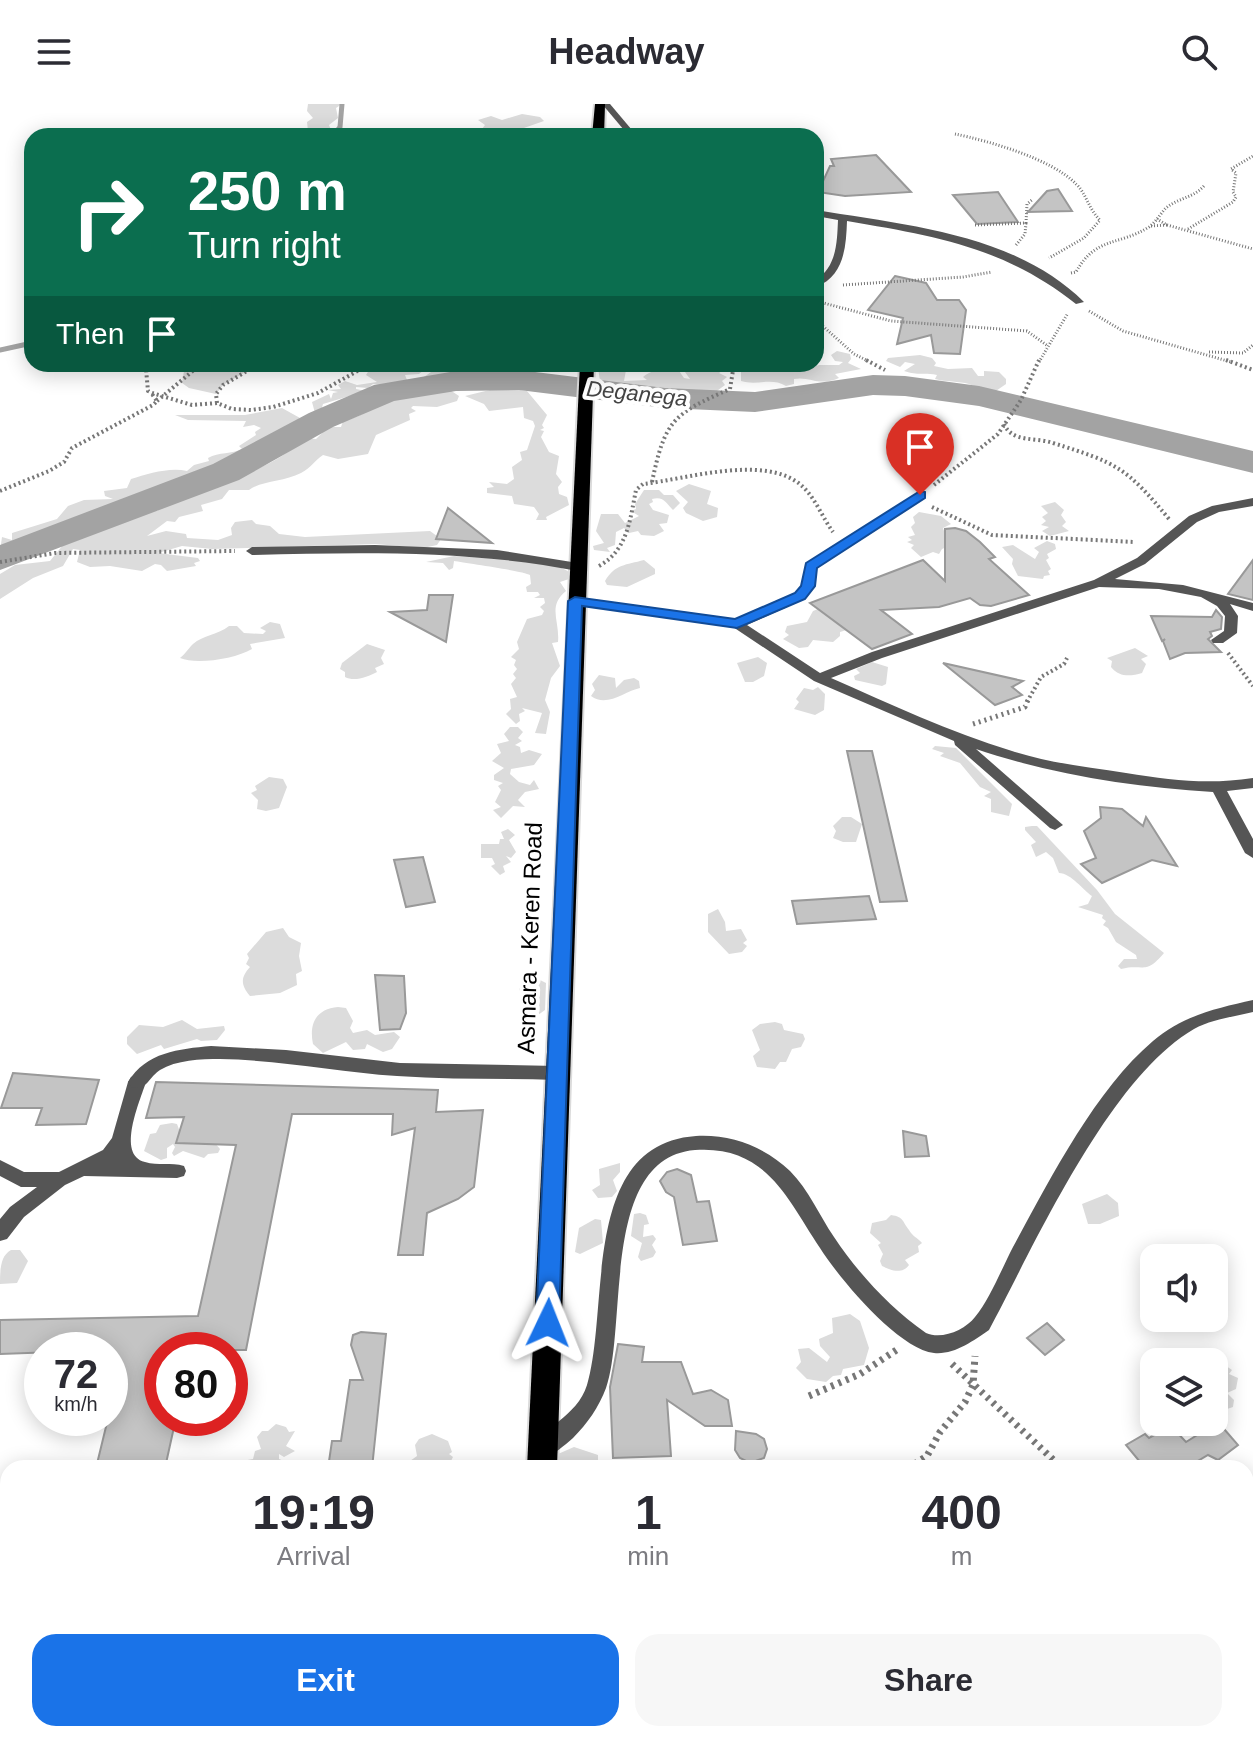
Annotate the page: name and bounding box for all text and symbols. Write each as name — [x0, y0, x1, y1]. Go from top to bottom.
icon: menu — [32, 30, 76, 74]
icon: search — [1177, 30, 1221, 74]
text: Headway — [548, 31, 705, 72]
text: 250 m — [188, 159, 347, 222]
icon: right — [56, 160, 160, 264]
text: Turn right — [188, 225, 341, 266]
icon: arrive — [140, 312, 184, 356]
text: Then — [56, 317, 124, 350]
water label: Deganega — [585, 376, 689, 411]
pin — [886, 413, 954, 495]
icon: arrive — [898, 425, 942, 469]
street label: Asmara - Keren Road — [512, 822, 547, 1054]
map controls — [1140, 1244, 1228, 1436]
button: sound — [1140, 1244, 1228, 1332]
position arrow — [506, 1281, 590, 1365]
speed limit sign: 80 — [144, 1332, 248, 1436]
button: layers — [1140, 1348, 1228, 1436]
text: 72 — [54, 1352, 98, 1396]
text: km/h — [54, 1393, 98, 1415]
text: 19:19 — [252, 1486, 375, 1539]
text: 1 — [635, 1486, 662, 1539]
text: 400 — [922, 1486, 1002, 1539]
text: Arrival — [277, 1541, 351, 1571]
text: min — [627, 1541, 669, 1571]
text: m — [951, 1541, 972, 1571]
button: Exit — [32, 1634, 619, 1726]
button: Share — [635, 1634, 1222, 1726]

